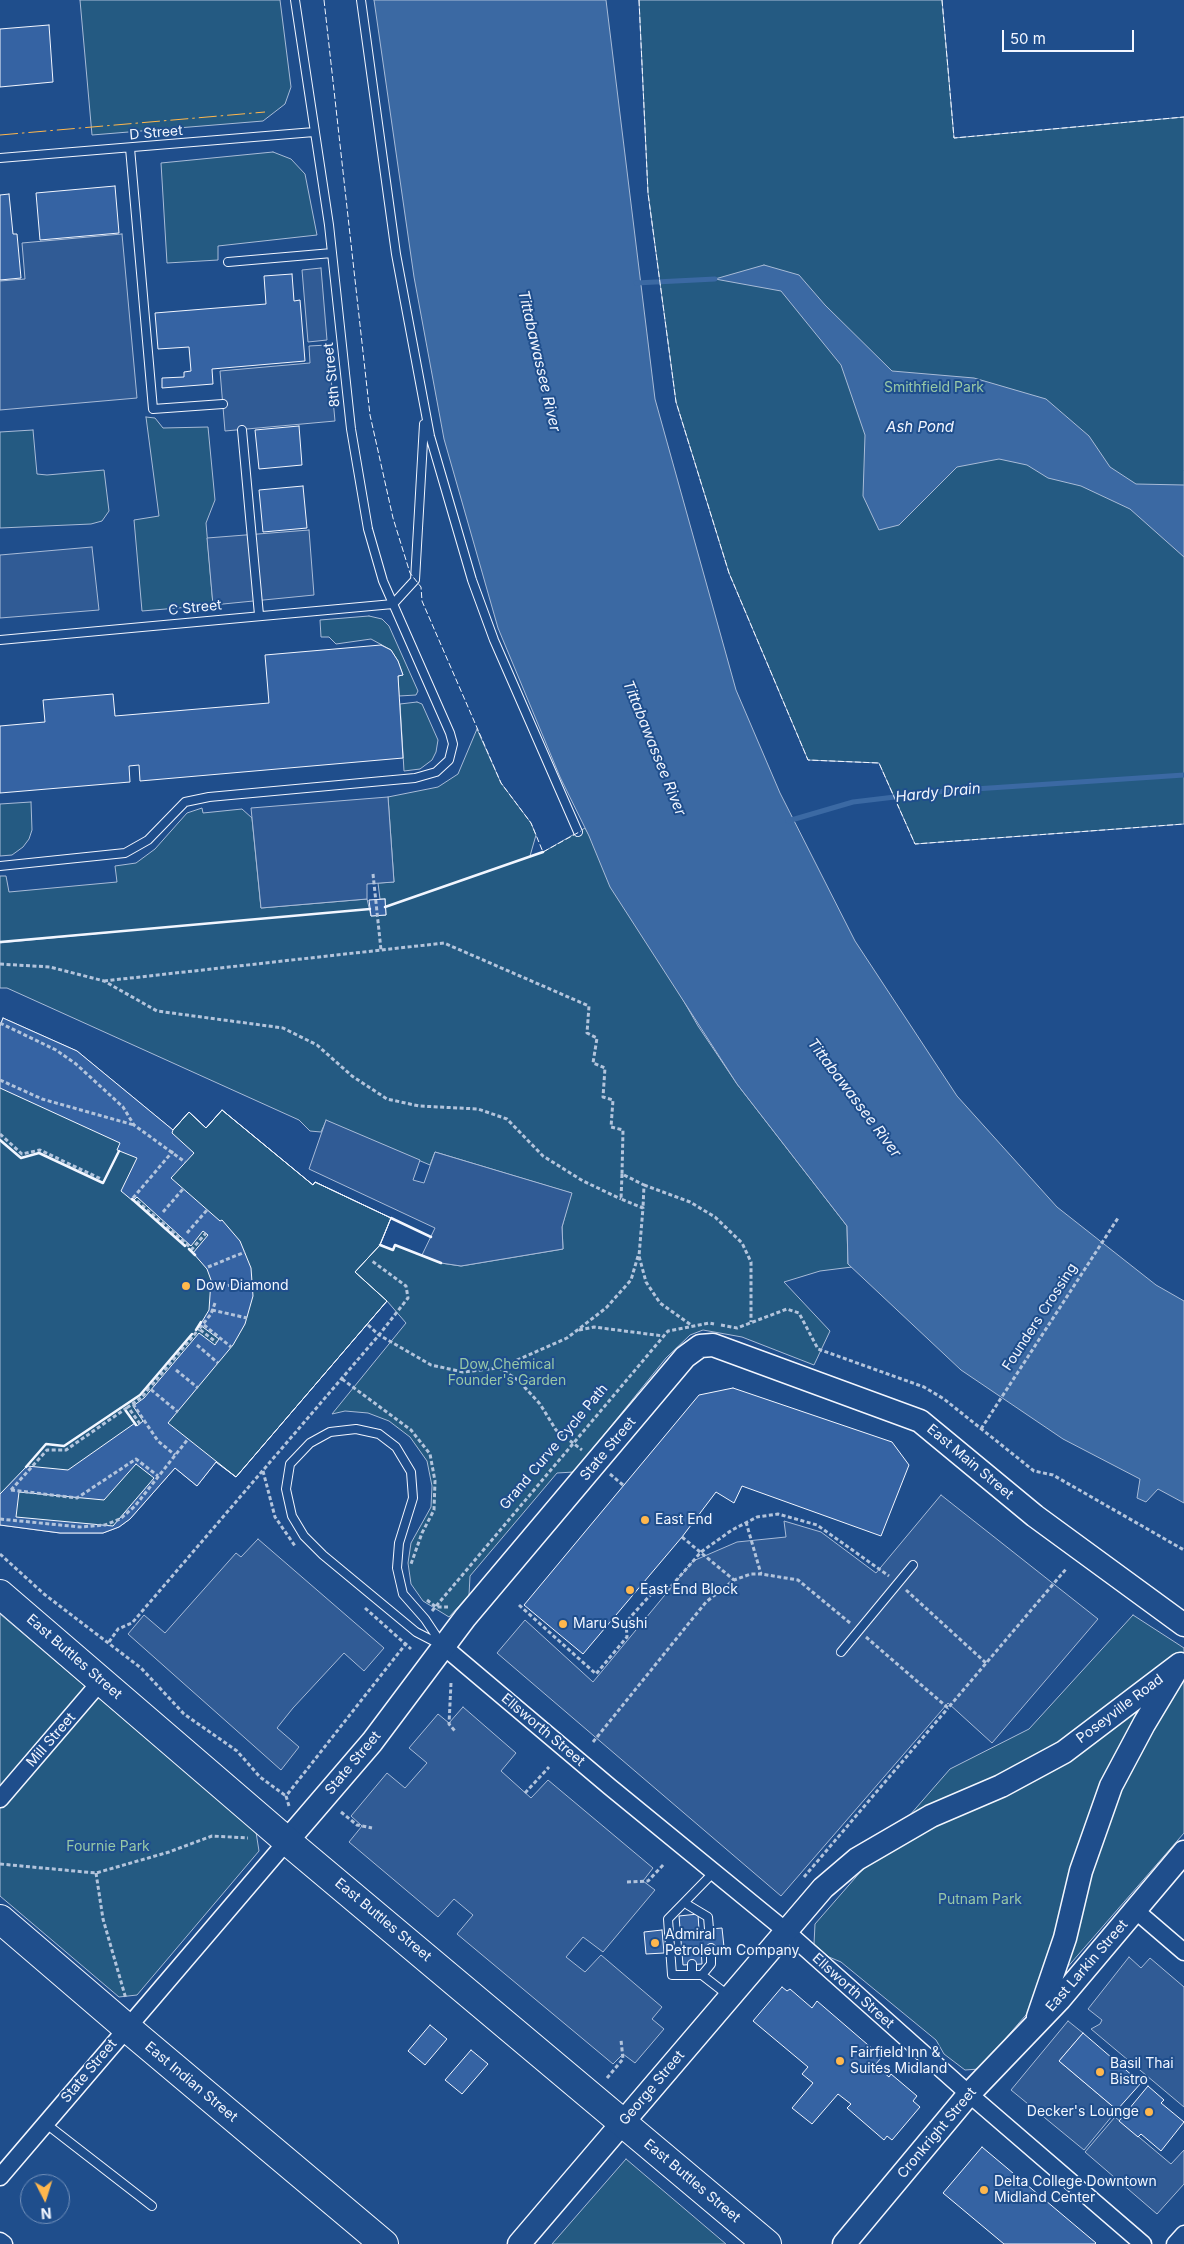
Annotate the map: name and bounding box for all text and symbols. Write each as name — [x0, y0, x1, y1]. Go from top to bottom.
scale bar — [1004, 20, 1136, 52]
text: 50 m — [1010, 29, 1046, 48]
street label: D Street — [129, 122, 183, 144]
water label: Tittabawassee River — [514, 289, 564, 433]
street label: 8th Street — [320, 342, 344, 408]
park label: Smithfield Park — [884, 380, 984, 396]
water label: Ash Pond — [886, 418, 954, 436]
street label: C Street — [167, 597, 223, 619]
water label: Tittabawassee River — [619, 678, 689, 818]
water label: Hardy Drain — [894, 780, 982, 806]
water label: Tittabawassee River — [803, 1035, 905, 1161]
street label: Founders Crossing — [999, 1260, 1081, 1374]
place label: Dow Diamond — [196, 1278, 288, 1294]
marker: Dow Diamond — [180, 1280, 192, 1292]
park label: Dow Chemical Founder's Garden — [448, 1357, 566, 1390]
street label: Grand Curve Cycle Path — [496, 1381, 612, 1513]
street label: State Street — [577, 1414, 639, 1484]
street label: East Main Street — [923, 1421, 1017, 1503]
place label: East End — [655, 1512, 712, 1528]
marker: East End — [639, 1514, 651, 1526]
place label: East End Block — [640, 1582, 738, 1598]
marker: East End Block — [624, 1584, 636, 1596]
street label: East Buttles Street — [23, 1611, 125, 1703]
place label: Maru Sushi — [573, 1616, 647, 1632]
marker: Maru Sushi — [557, 1618, 569, 1630]
street label: Poseyville Road — [1073, 1671, 1167, 1747]
street label: Ellsworth Street — [498, 1690, 588, 1770]
street label: Mill Street — [23, 1709, 79, 1771]
street label: State Street — [322, 1728, 384, 1798]
park label: Fournie Park — [66, 1839, 150, 1855]
street label: East Buttles Street — [331, 1875, 435, 1965]
park label: Putnam Park — [938, 1892, 1022, 1908]
street label: East Larkin Street — [1043, 1917, 1131, 2015]
place label: Admiral Petroleum Company — [665, 1927, 799, 1960]
marker: Admiral Petroleum Company — [649, 1937, 661, 1949]
street label: Ellsworth Street — [809, 1950, 897, 2032]
street label: State Street — [58, 2036, 120, 2106]
street label: East Indian Street — [141, 2038, 241, 2126]
place label: Fairfield Inn & Suites Midland — [850, 2045, 947, 2078]
street label: George Street — [616, 2047, 688, 2129]
marker: Fairfield Inn & Suites Midland — [834, 2055, 846, 2067]
place label: Basil Thai Bistro — [1110, 2056, 1174, 2088]
marker: Basil Thai Bistro — [1094, 2066, 1106, 2078]
street label: Cronkright Street — [894, 2084, 980, 2182]
place label: Decker's Lounge — [1027, 2104, 1139, 2120]
marker: Decker's Lounge — [1143, 2106, 1155, 2118]
street label: East Buttles Street — [640, 2136, 744, 2226]
north arrow — [20, 2174, 70, 2224]
place label: Delta College Downtown Midland Center — [994, 2174, 1157, 2206]
marker: Delta College Downtown Midland Center — [978, 2184, 990, 2196]
text: N — [40, 2205, 52, 2222]

